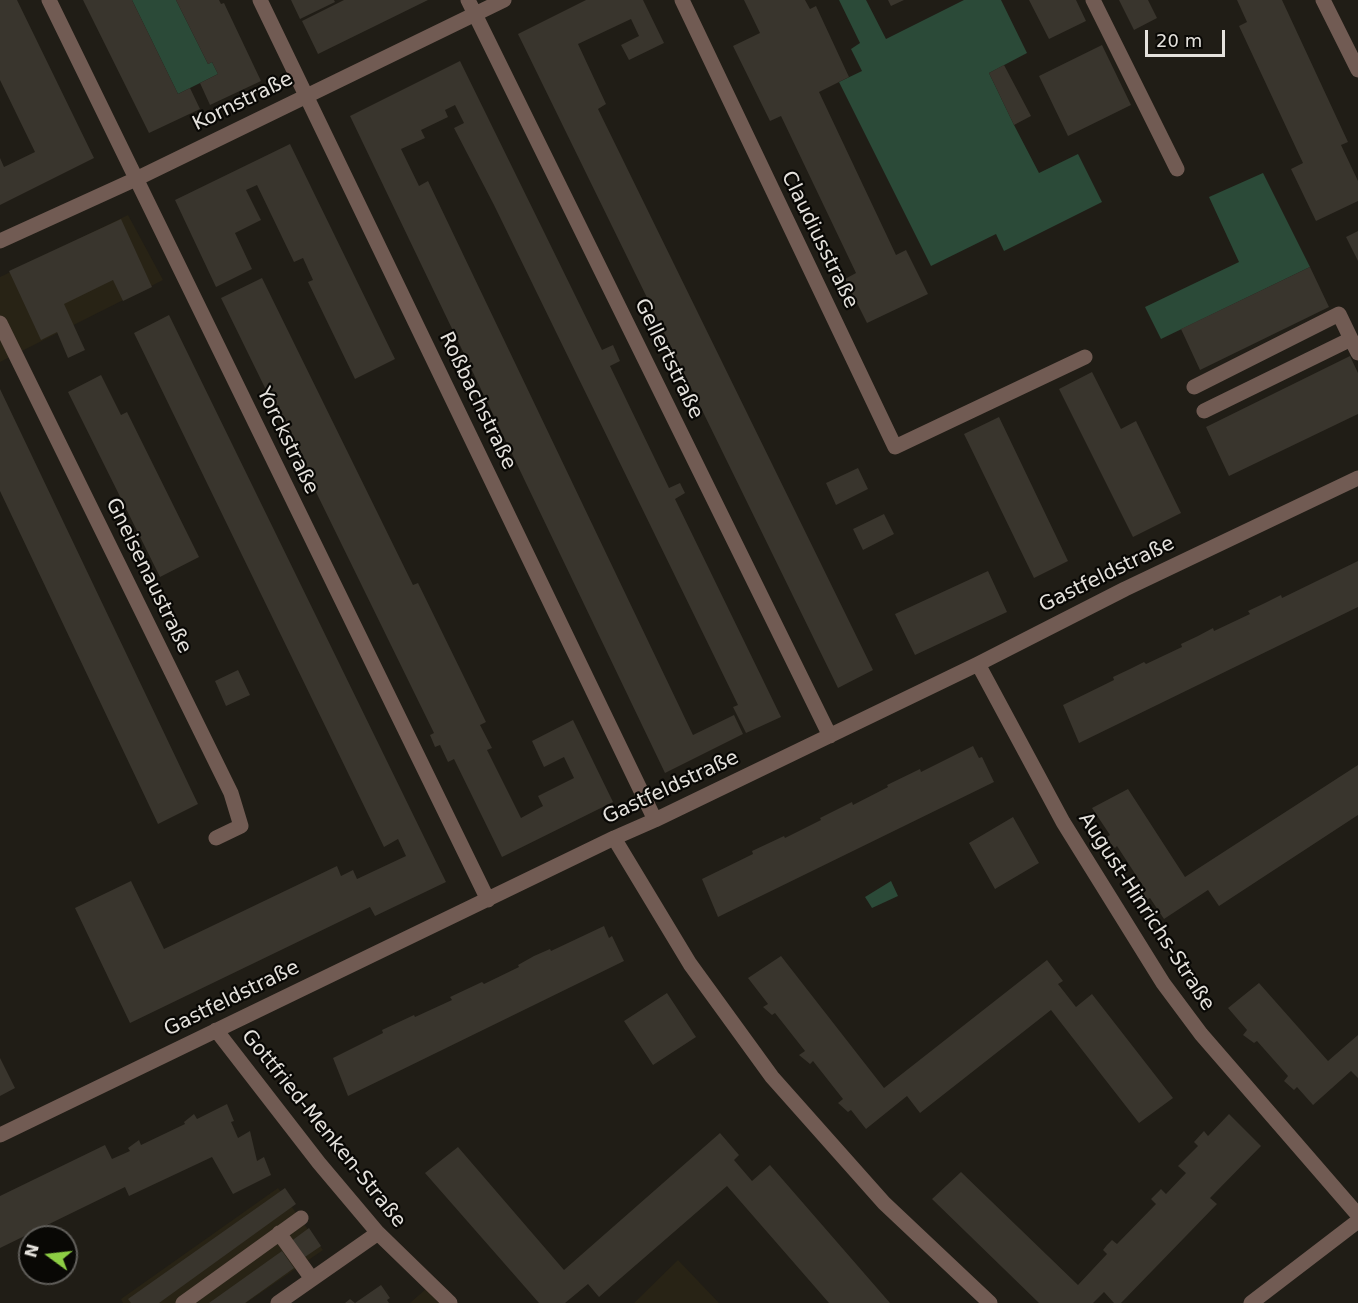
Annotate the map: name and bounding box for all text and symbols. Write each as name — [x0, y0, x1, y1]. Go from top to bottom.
scale bar — [1148, 18, 1228, 56]
text: 20 m — [1156, 30, 1202, 51]
street label: Kornstraße — [189, 67, 297, 137]
street label: Claudiusstraße — [775, 168, 863, 312]
street label: Gellertstraße — [629, 295, 707, 423]
street label: Roßbachstraße — [433, 328, 521, 474]
street label: Yorckstraße — [251, 384, 323, 498]
street label: Gneisenaustraße — [100, 494, 196, 658]
street label: Gastfeldstraße — [1036, 532, 1178, 618]
street label: Gastfeldstraße — [599, 746, 743, 830]
street label: August-Hinrichs-Straße — [1073, 808, 1219, 1016]
street label: Gastfeldstraße — [161, 956, 303, 1042]
street label: Gottfried-Menken-Straße — [236, 1025, 410, 1233]
north arrow — [18, 1225, 78, 1285]
text: N — [21, 1242, 43, 1260]

